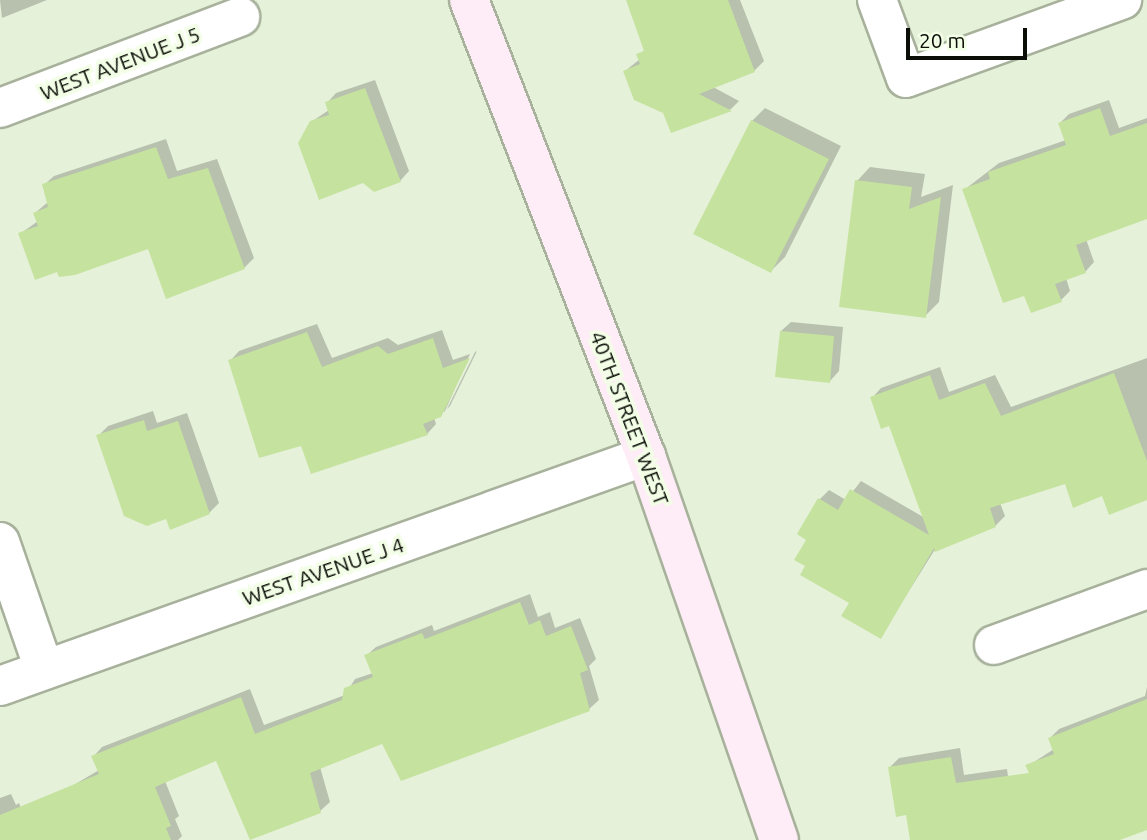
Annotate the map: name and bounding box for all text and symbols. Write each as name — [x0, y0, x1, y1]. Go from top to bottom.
scale bar — [909, 14, 1030, 58]
street label: WEST AVENUE J 5 — [36, 21, 204, 105]
text: 20 m — [919, 28, 966, 52]
street label: 40TH STREET WEST — [585, 327, 675, 509]
street label: WEST AVENUE J 4 — [239, 532, 407, 610]

